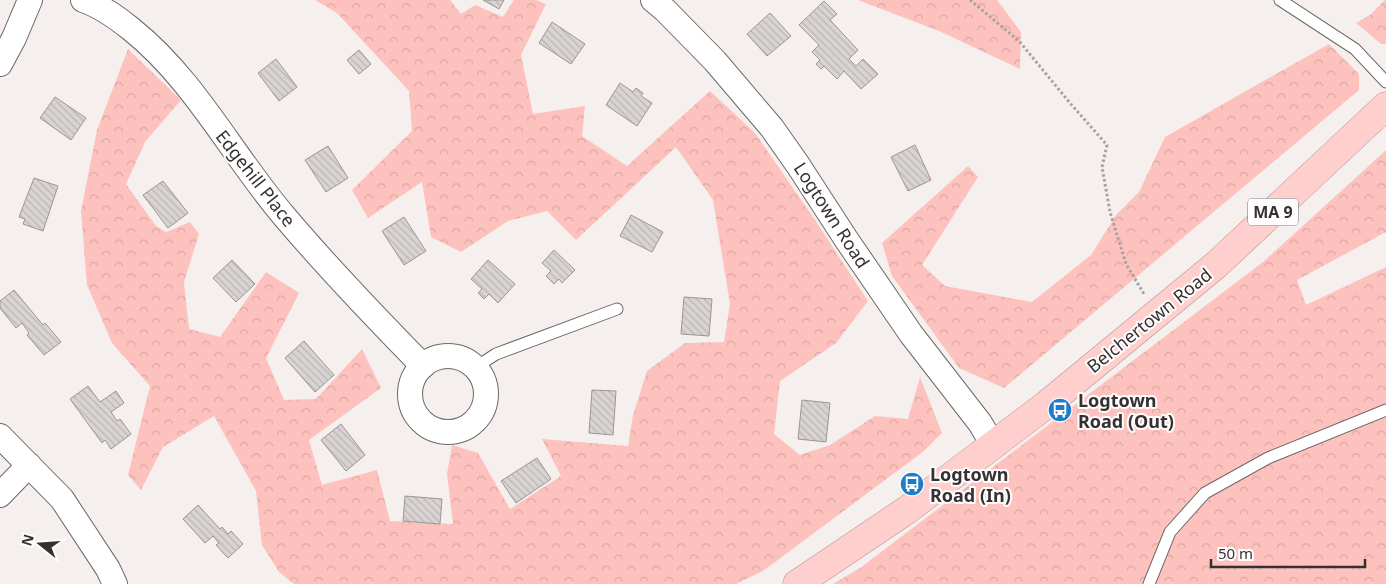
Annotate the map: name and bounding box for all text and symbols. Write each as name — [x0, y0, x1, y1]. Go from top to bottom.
street label: Edgehill Place — [211, 125, 301, 231]
street label: Logtown Road — [789, 157, 875, 273]
road number: MA 9 — [1248, 198, 1298, 226]
street label: Belchertown Road — [1082, 262, 1216, 378]
place label: Logtown Road (Out) — [1078, 388, 1174, 433]
bus stop icon: Logtown Road (Out) — [1047, 397, 1073, 423]
place label: Logtown Road (In) — [930, 462, 1011, 507]
bus stop icon: Logtown Road (In) — [899, 471, 925, 497]
north arrow — [15, 519, 65, 569]
text: N — [16, 532, 38, 548]
scale bar — [1211, 536, 1365, 568]
text: 50 m — [1218, 543, 1253, 563]

